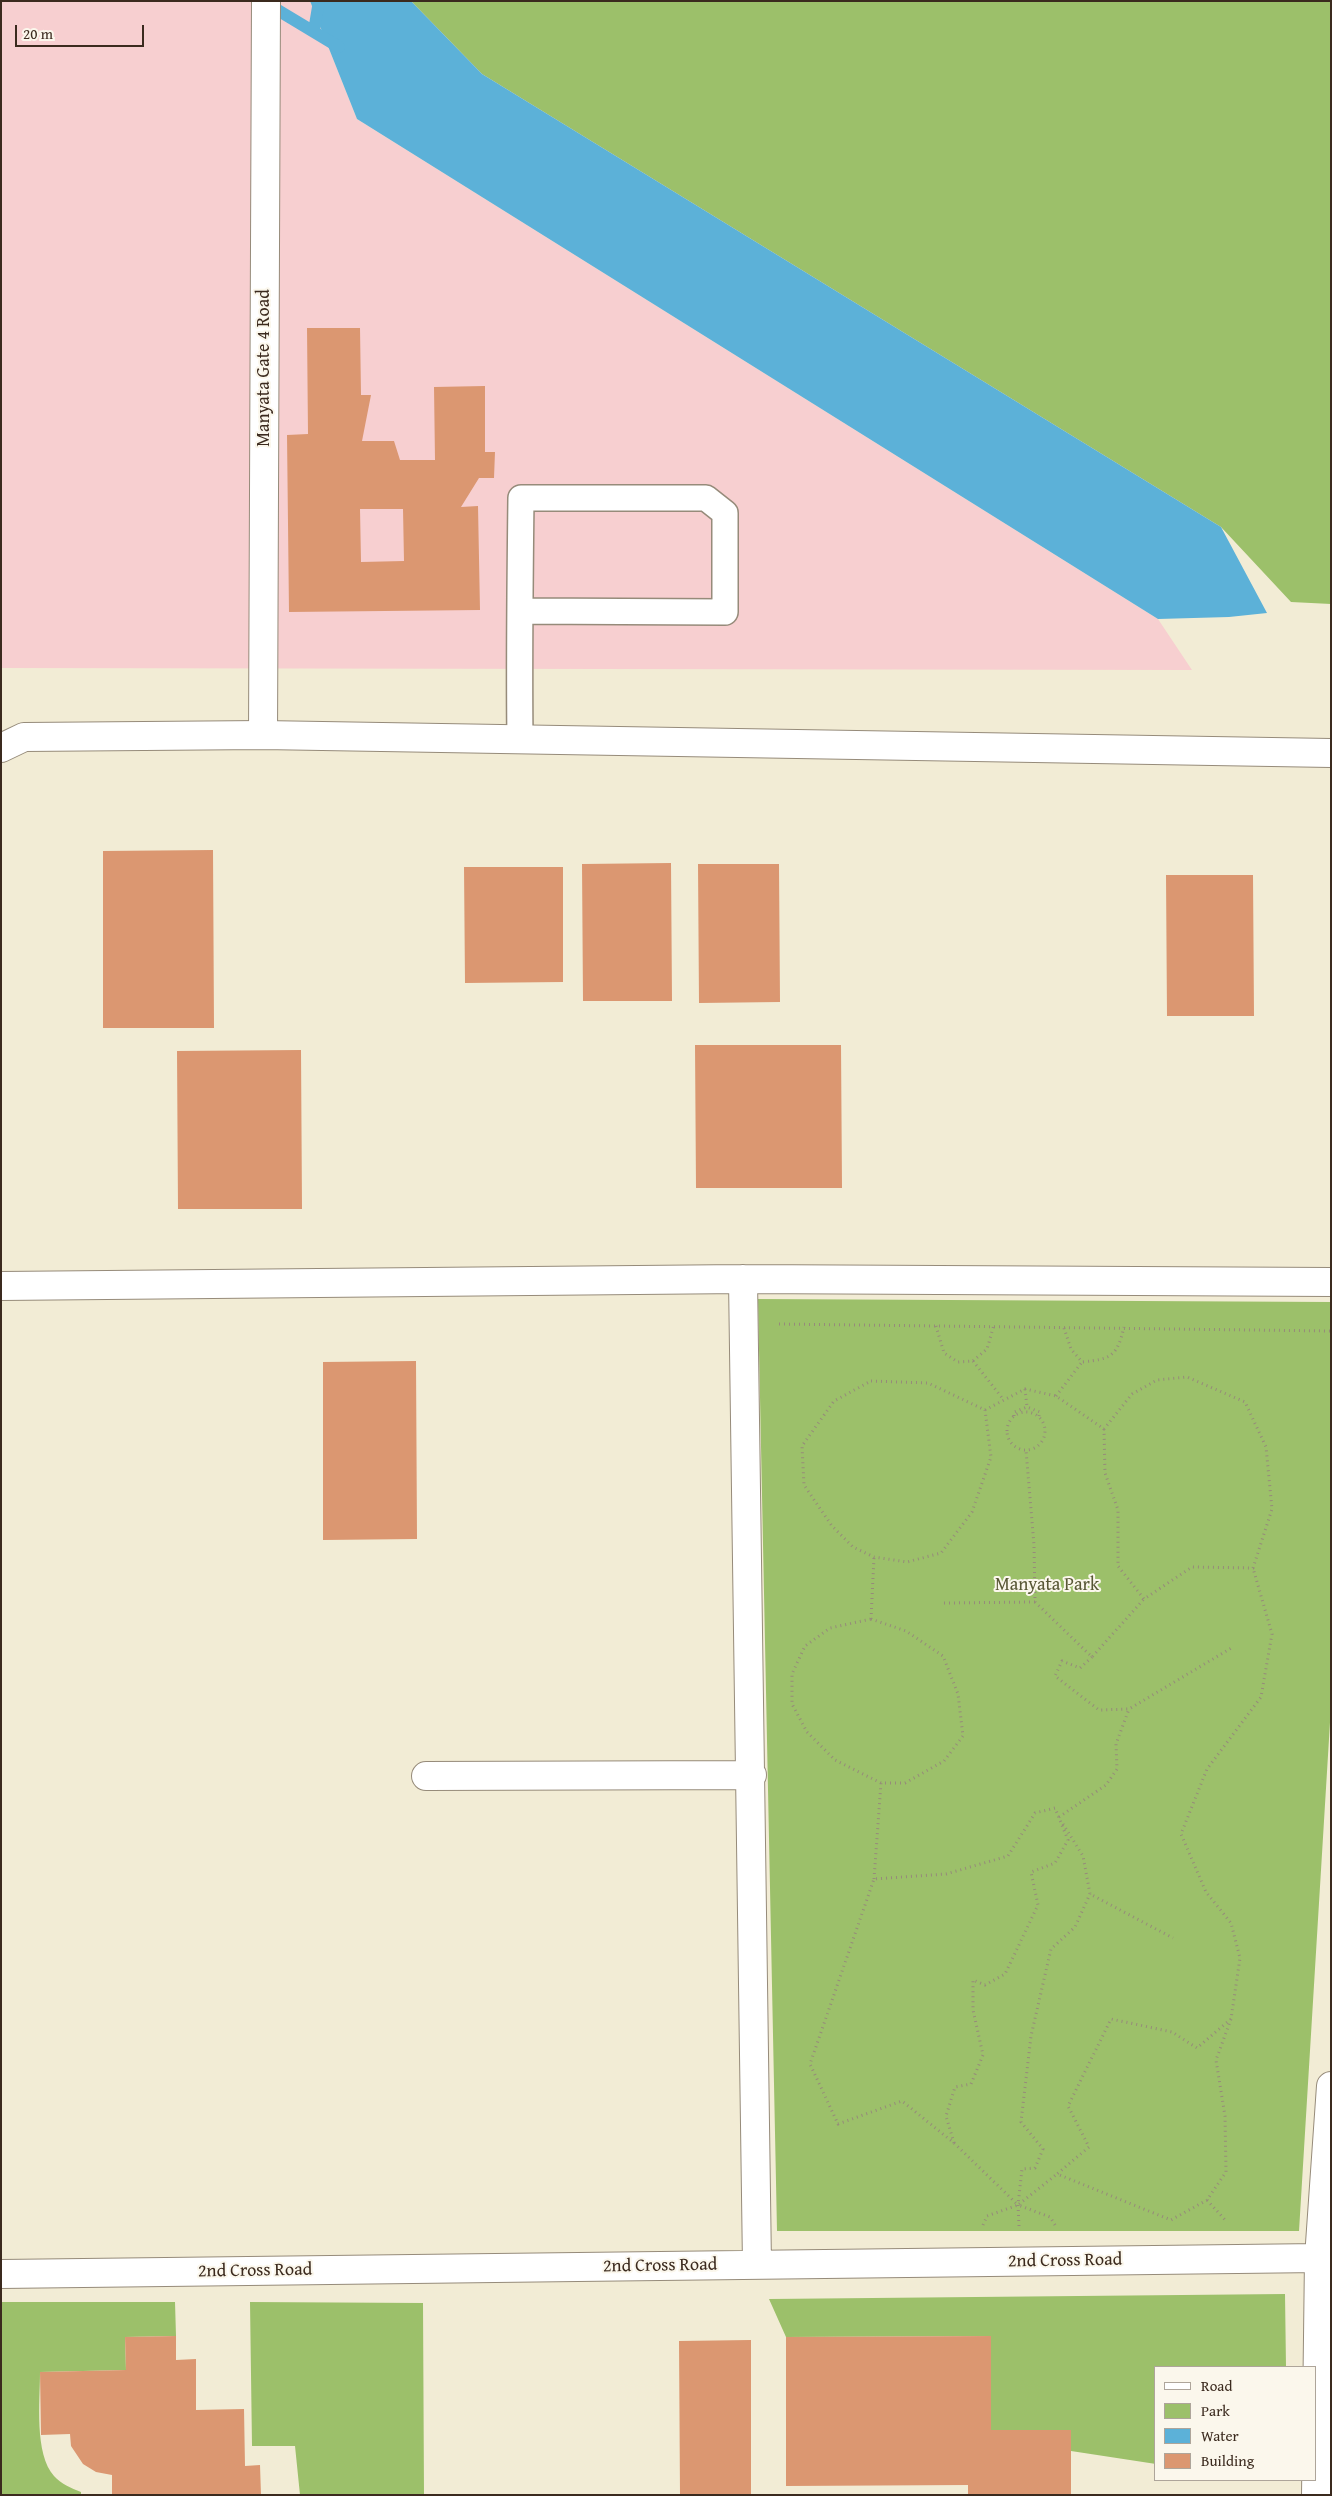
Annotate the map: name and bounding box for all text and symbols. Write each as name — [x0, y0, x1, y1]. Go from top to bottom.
scale bar — [18, 15, 146, 47]
text: 20 m — [23, 23, 53, 44]
street label: Manyata Gate 4 Road — [253, 289, 275, 447]
park label: Manyata Park — [995, 1574, 1099, 1596]
street label: 2nd Cross Road — [1008, 2249, 1122, 2273]
street label: 2nd Cross Road — [603, 2254, 717, 2278]
street label: 2nd Cross Road — [198, 2259, 312, 2283]
legend — [1154, 2366, 1317, 2481]
text: Road — [1201, 2375, 1232, 2396]
text: Park — [1201, 2400, 1230, 2421]
text: Water — [1201, 2425, 1239, 2446]
text: Building — [1201, 2450, 1254, 2471]

